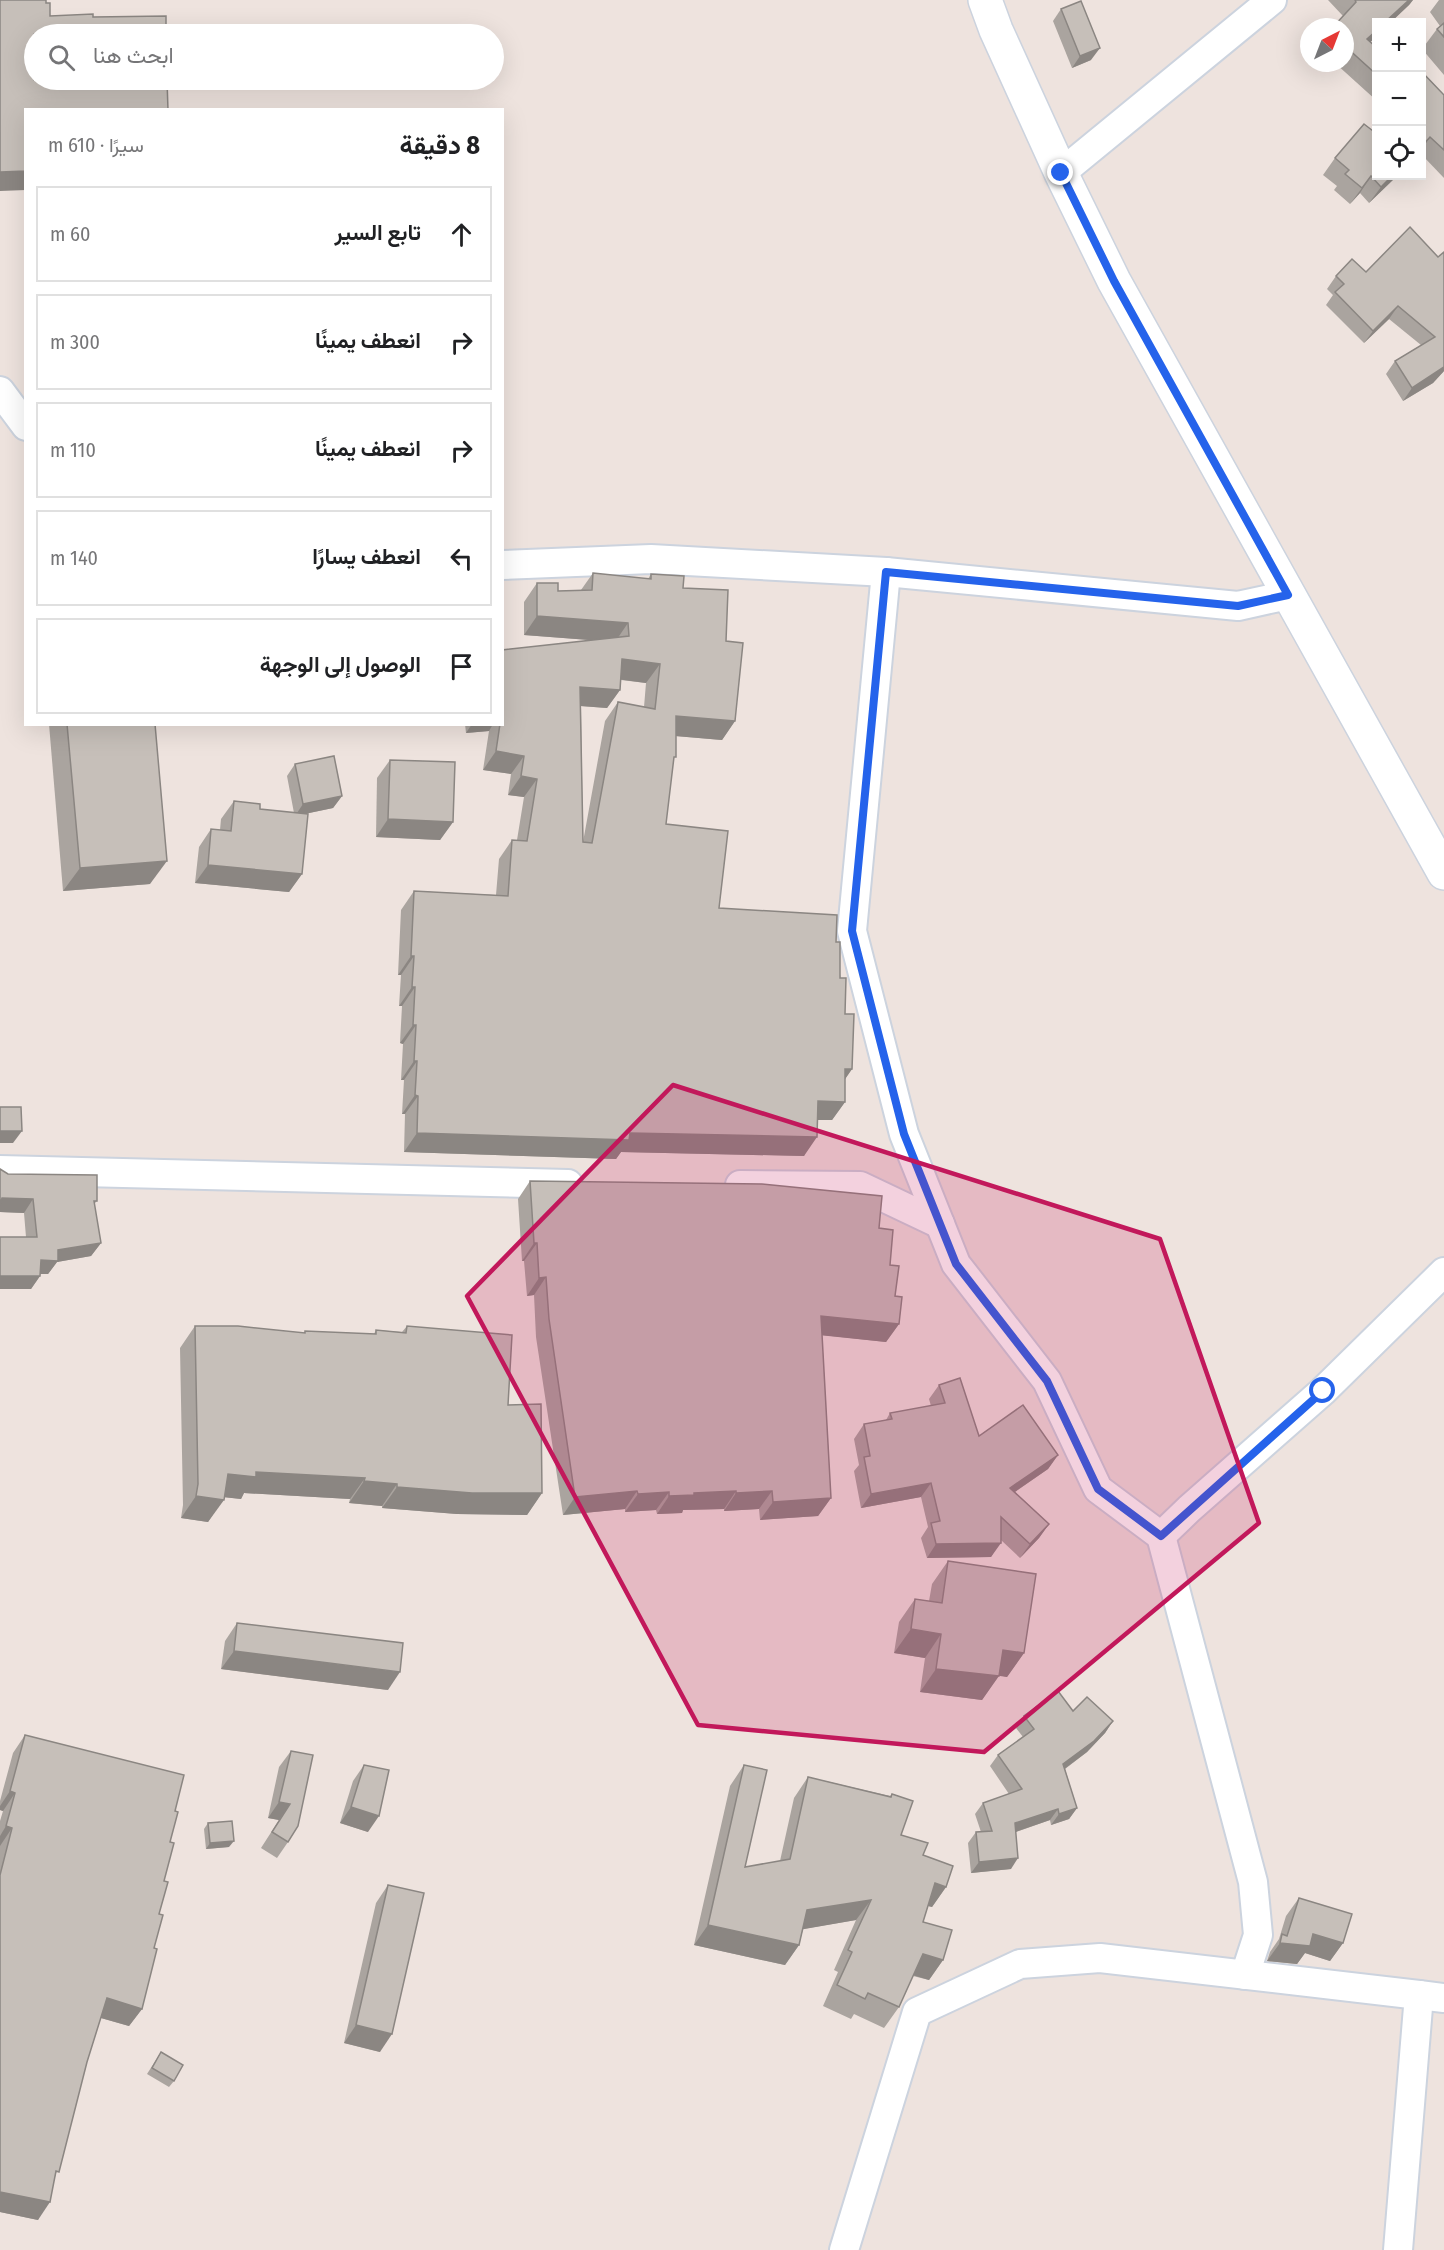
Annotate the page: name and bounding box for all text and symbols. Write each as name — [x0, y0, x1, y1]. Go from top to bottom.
north arrow — [1300, 18, 1354, 72]
map controls — [1372, 18, 1426, 180]
button: + — [1372, 18, 1426, 72]
search box — [24, 24, 504, 90]
icon: search — [45, 41, 78, 74]
text: ابحث هنا — [93, 42, 174, 69]
button: − — [1372, 72, 1426, 126]
button: locate — [1372, 126, 1426, 180]
text: 8 دقيقة — [400, 130, 480, 161]
text: سيرًا · 610 m — [48, 133, 144, 157]
route end — [1047, 159, 1073, 185]
icon: ahead — [445, 218, 478, 251]
text: تابع السير — [334, 219, 421, 246]
text: 60 m — [50, 222, 90, 246]
icon: right — [445, 326, 478, 359]
text: انعطف يمينًا — [315, 327, 421, 354]
text: 300 m — [50, 330, 100, 354]
icon: right — [445, 434, 478, 467]
text: انعطف يمينًا — [315, 435, 421, 462]
text: 110 m — [50, 438, 96, 462]
icon: left — [445, 542, 478, 575]
text: انعطف يسارًا — [312, 543, 421, 570]
text: 140 m — [50, 546, 98, 570]
icon: arrive — [445, 650, 478, 683]
text: الوصول إلى الوجهة — [260, 651, 421, 678]
route start — [1309, 1377, 1335, 1403]

